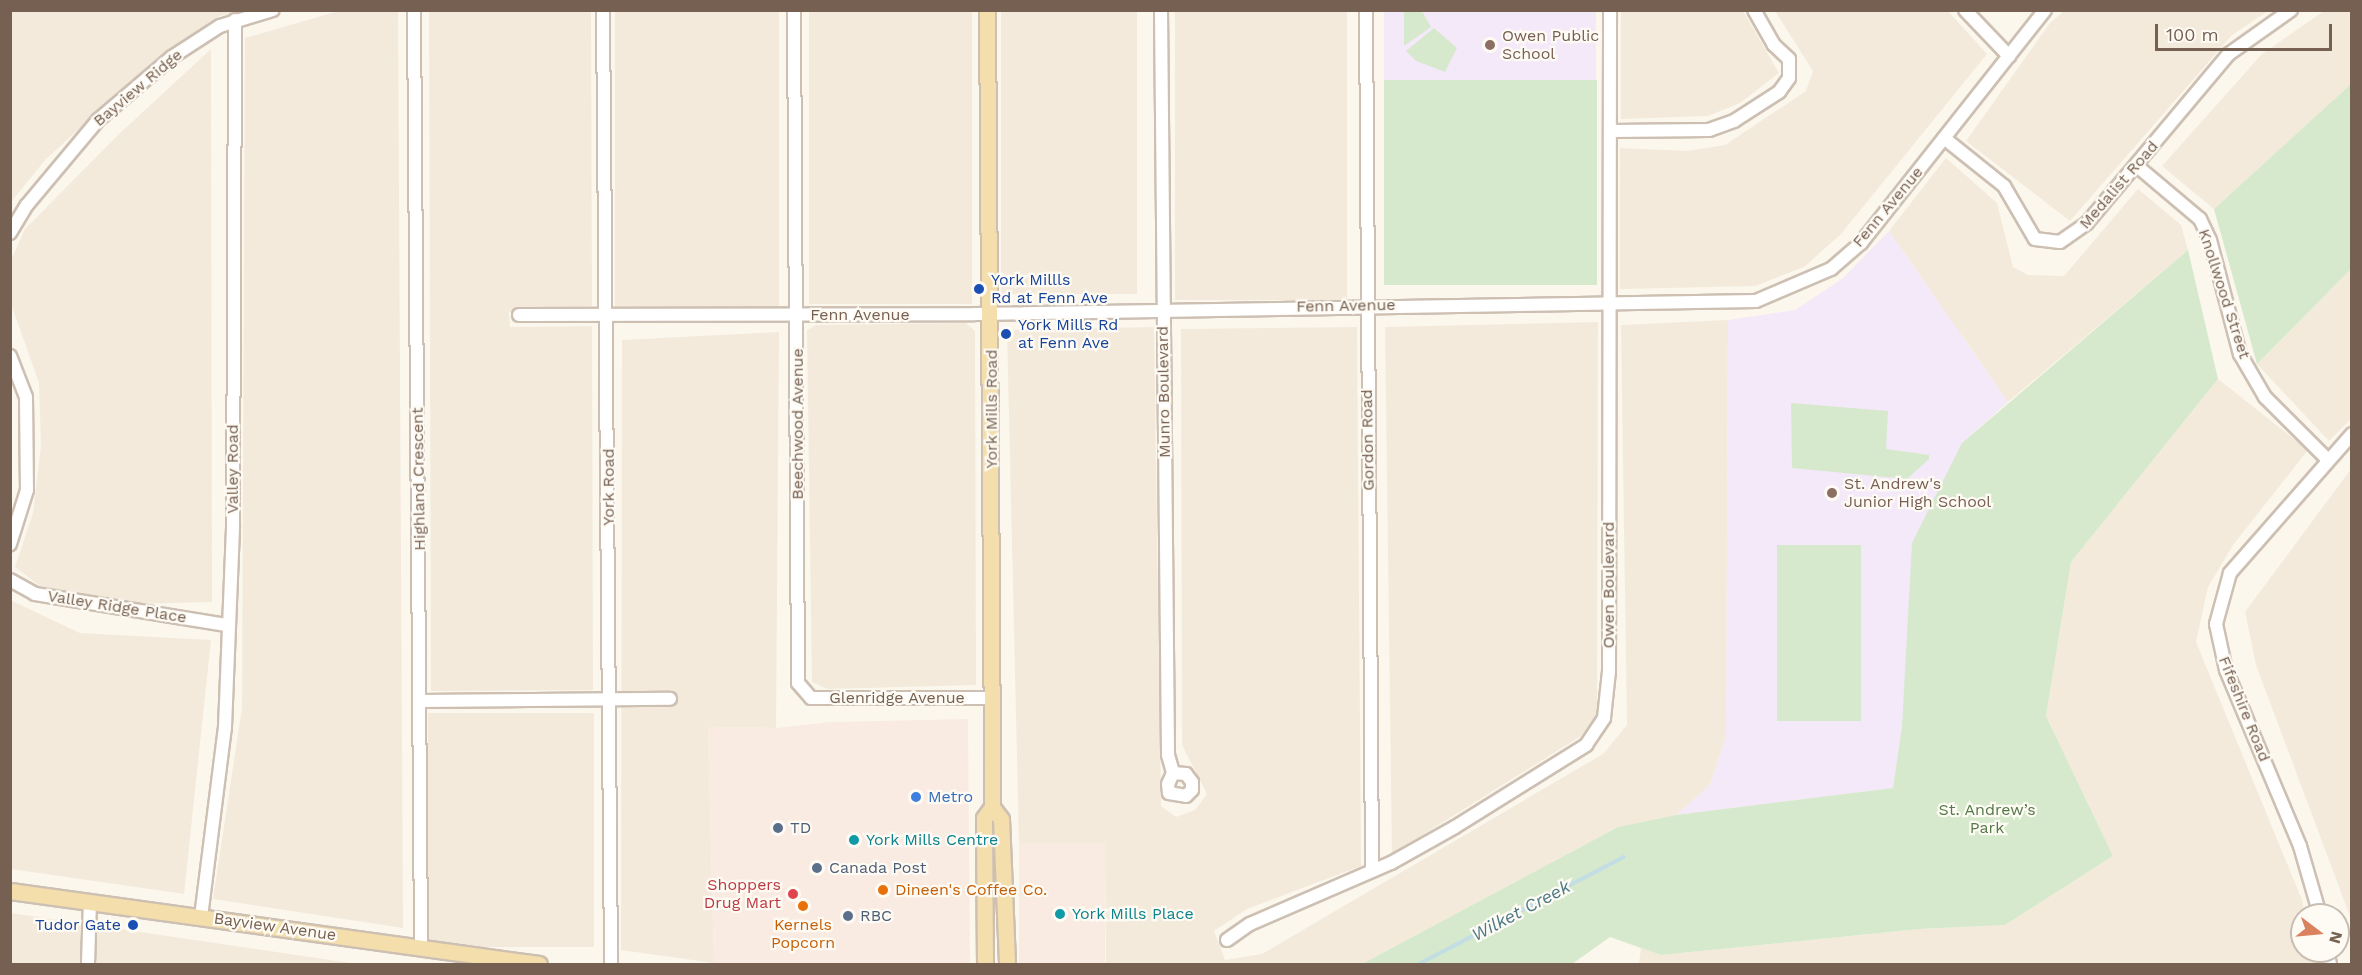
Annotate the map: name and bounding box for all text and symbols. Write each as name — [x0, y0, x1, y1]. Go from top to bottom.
scale bar — [2158, 12, 2335, 50]
text: 100 m — [2166, 24, 2219, 45]
place label: Owen Public School — [1502, 26, 1599, 64]
marker: Owen Public School — [1483, 38, 1497, 52]
street label: Bayview Ridge — [90, 45, 186, 131]
street label: Medalist Road — [2075, 137, 2163, 233]
street label: Fenn Avenue — [1849, 163, 1927, 251]
street label: Knollwood Street — [2194, 227, 2254, 361]
place label: York Millls Rd at Fenn Ave — [991, 270, 1109, 308]
marker: York Millls Rd at Fenn Ave — [972, 282, 986, 296]
street label: Fenn Avenue — [1296, 296, 1396, 316]
street label: Fenn Avenue — [810, 305, 910, 325]
place label: York Mills Rd at Fenn Ave — [1018, 315, 1119, 353]
street label: Munro Boulevard — [1153, 326, 1175, 458]
marker: York Mills Rd at Fenn Ave — [999, 327, 1013, 341]
street label: Beechwood Avenue — [788, 348, 808, 500]
street label: York Mills Road — [982, 349, 1002, 469]
street label: Gordon Road — [1358, 389, 1378, 491]
street label: Highland Crescent — [408, 407, 430, 551]
street label: Valley Road — [223, 424, 243, 514]
street label: York Road — [599, 448, 619, 526]
place label: St. Andrew's Junior High School — [1844, 474, 1992, 512]
marker: St. Andrew's Junior High School — [1825, 486, 1839, 500]
street label: Owen Boulevard — [1599, 522, 1619, 648]
street label: Valley Ridge Place — [46, 587, 188, 627]
street label: Fifeshire Road — [2214, 654, 2274, 764]
street label: Glenridge Avenue — [829, 688, 965, 708]
place label: Metro — [928, 787, 973, 807]
marker: Metro — [909, 790, 923, 804]
park label: St. Andrew’s Park — [1938, 800, 2036, 838]
place label: TD — [790, 818, 811, 838]
marker: TD — [771, 821, 785, 835]
place label: York Mills Centre — [866, 830, 998, 850]
marker: York Mills Centre — [847, 833, 861, 847]
place label: Canada Post — [829, 858, 927, 878]
marker: Canada Post — [810, 861, 824, 875]
place label: Shoppers Drug Mart — [704, 875, 781, 913]
water label: Wilket Creek — [1468, 876, 1574, 946]
place label: Dineen's Coffee Co. — [895, 880, 1047, 900]
marker: Dineen's Coffee Co. — [876, 883, 890, 897]
marker: Shoppers Drug Mart — [786, 887, 800, 901]
marker: Kernels Popcorn — [796, 899, 810, 913]
north arrow — [2290, 903, 2350, 963]
place label: York Mills Place — [1072, 904, 1194, 924]
place label: RBC — [860, 906, 892, 926]
marker: York Mills Place — [1053, 907, 1067, 921]
street label: Bayview Avenue — [212, 909, 338, 945]
marker: RBC — [841, 909, 855, 923]
place label: Tudor Gate — [35, 915, 121, 935]
place label: Kernels Popcorn — [771, 915, 835, 953]
marker: Tudor Gate — [126, 918, 140, 932]
text: N — [2325, 929, 2347, 946]

